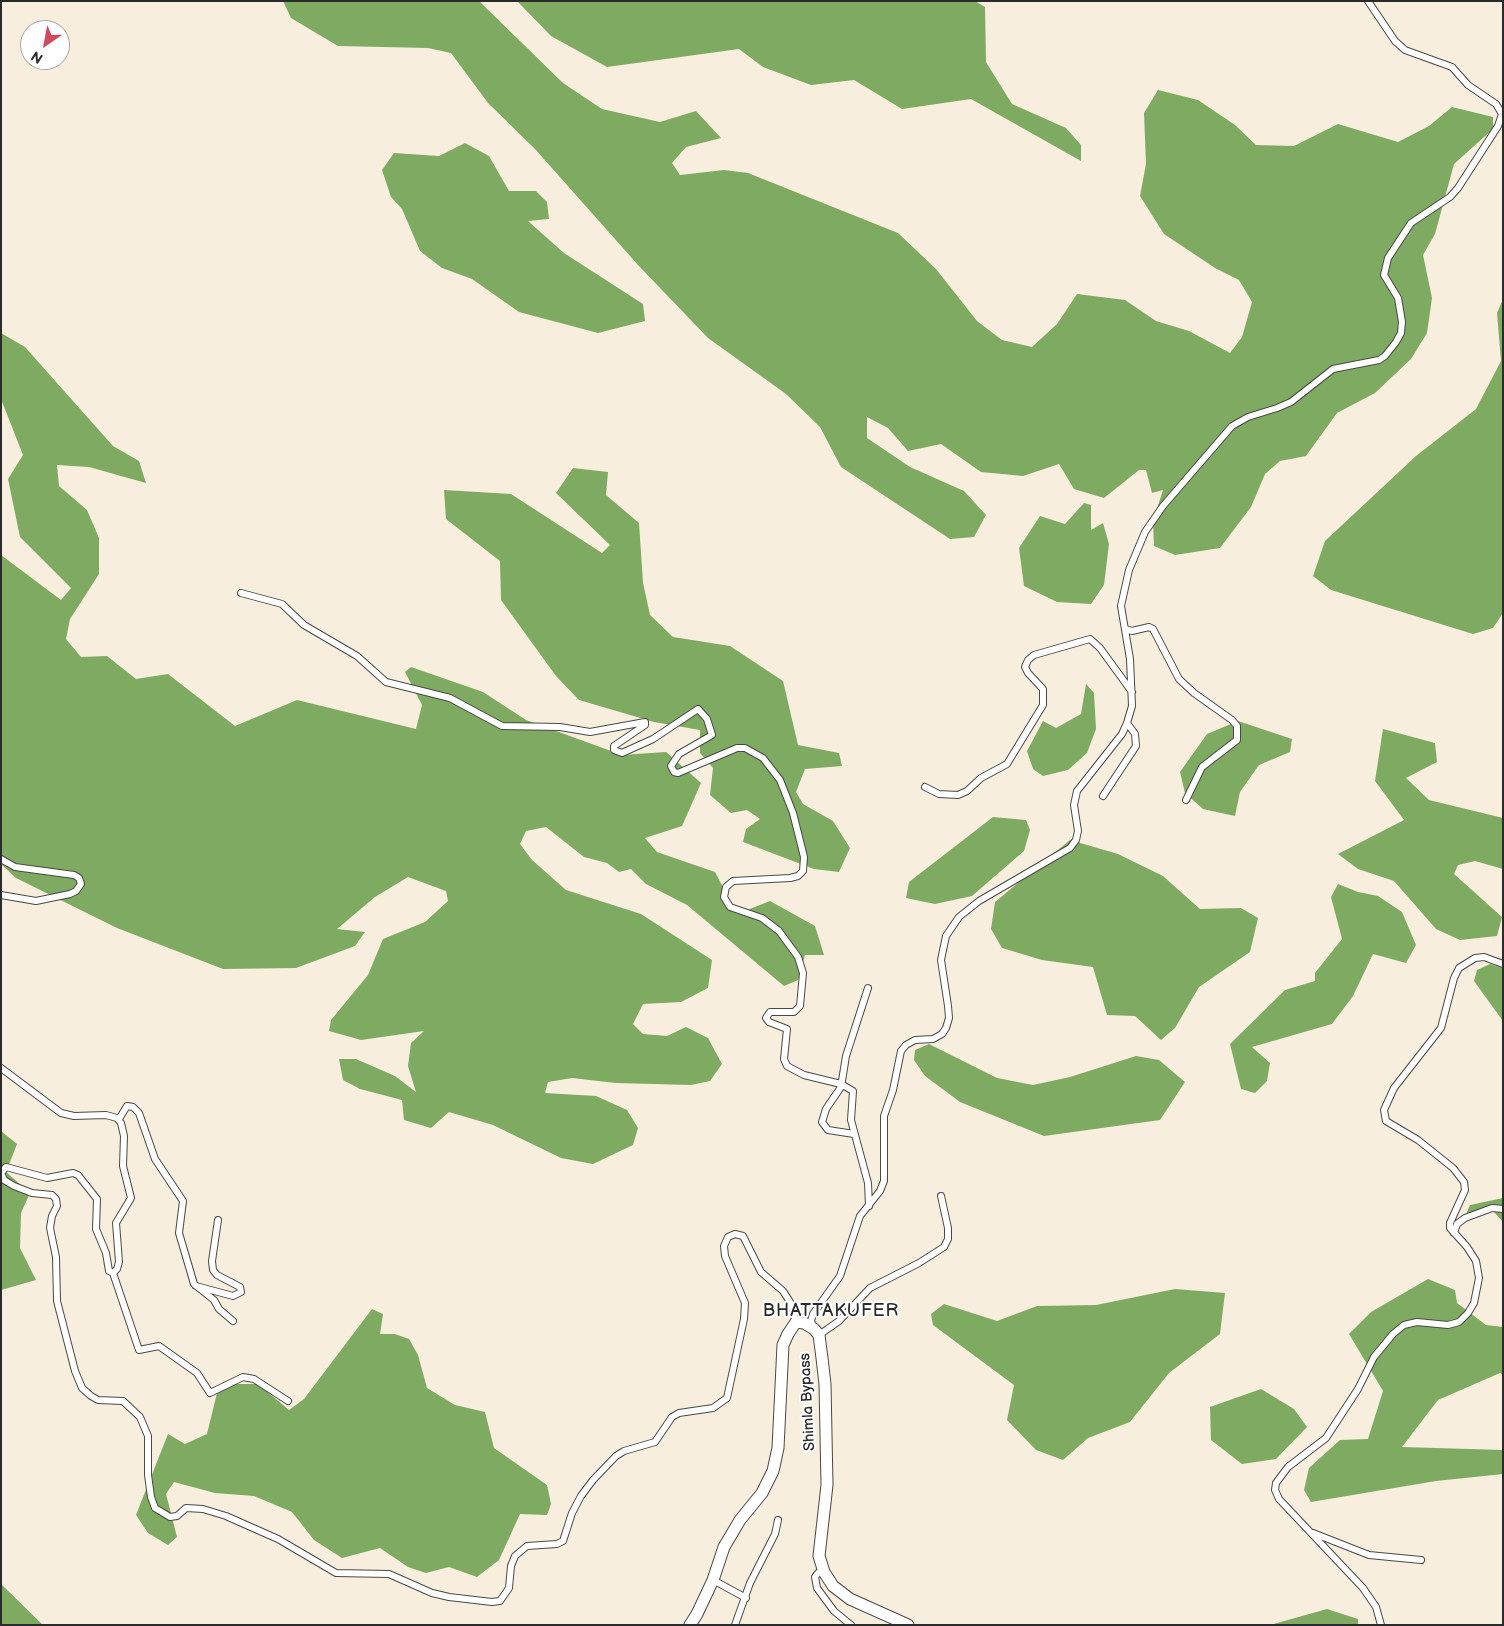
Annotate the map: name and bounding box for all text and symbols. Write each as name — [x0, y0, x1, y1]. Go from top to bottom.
north arrow — [20, 20, 70, 70]
text: N — [28, 47, 46, 67]
district label: BHATTAKUFER — [761, 1300, 901, 1322]
street label: Shimla Bypass — [796, 1353, 820, 1451]

